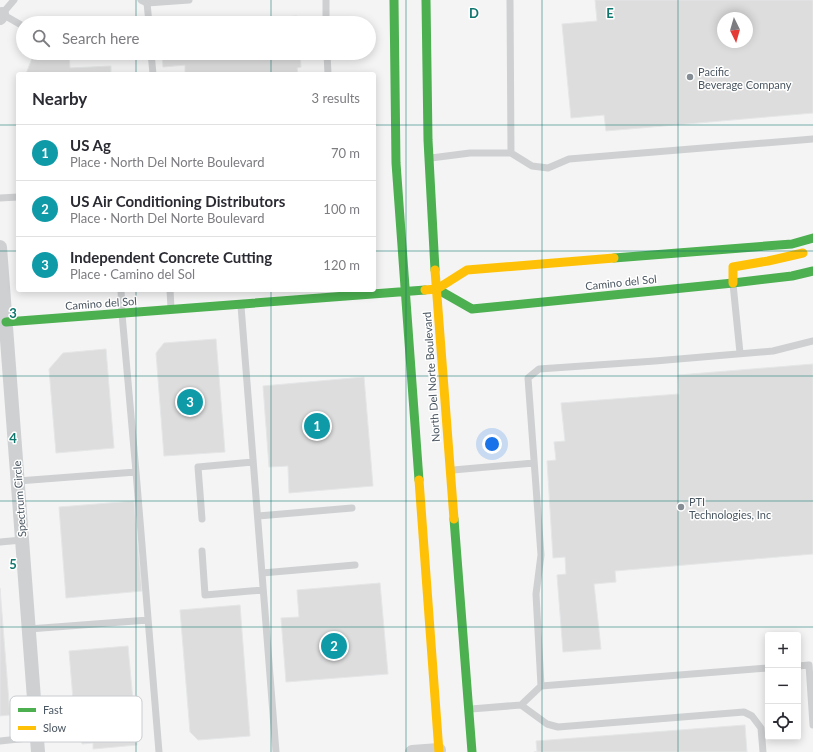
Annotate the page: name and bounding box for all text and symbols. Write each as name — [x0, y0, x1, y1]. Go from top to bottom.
text: D — [469, 5, 479, 21]
text: E — [606, 5, 614, 21]
north arrow — [717, 12, 753, 48]
search box — [16, 16, 376, 60]
icon: search — [30, 27, 52, 49]
text: Search here — [62, 29, 139, 47]
place label: Pacific Beverage Company — [698, 65, 792, 91]
marker: Pacific Beverage Company — [685, 72, 695, 82]
text: Nearby — [32, 88, 87, 109]
text: 3 results — [312, 90, 360, 106]
text: US Ag — [70, 136, 111, 154]
text: 1 — [41, 145, 49, 161]
text: 70 m — [331, 145, 360, 161]
text: Place · North Del Norte Boulevard — [70, 154, 265, 170]
text: US Air Conditioning Distributors — [70, 192, 285, 210]
text: 2 — [41, 201, 49, 217]
text: 100 m — [323, 201, 360, 217]
text: Place · North Del Norte Boulevard — [70, 210, 265, 226]
text: Independent Concrete Cutting — [70, 248, 272, 266]
text: 3 — [41, 257, 49, 273]
text: 120 m — [323, 257, 360, 273]
text: Place · Camino del Sol — [70, 266, 195, 282]
street label: Camino del Sol — [585, 272, 657, 292]
street label: Camino del Sol — [65, 294, 137, 312]
text: 3 — [9, 305, 17, 321]
street label: North Del Norte Boulevard — [420, 311, 442, 443]
pin: 3 — [177, 387, 203, 417]
pin: 1 — [304, 411, 330, 441]
text: 4 — [9, 430, 17, 446]
your location — [482, 434, 502, 454]
street label: Spectrum Circle — [10, 460, 28, 538]
place label: PTI Technologies, Inc — [689, 495, 771, 521]
marker: PTI Technologies, Inc — [676, 502, 686, 512]
text: 5 — [9, 556, 17, 572]
pin: 2 — [321, 631, 347, 661]
map controls — [765, 632, 801, 740]
button: + — [765, 632, 801, 668]
button: − — [765, 668, 801, 704]
legend — [10, 696, 142, 742]
text: Fast — [43, 703, 63, 716]
button: locate — [765, 704, 801, 740]
text: Slow — [43, 721, 67, 734]

